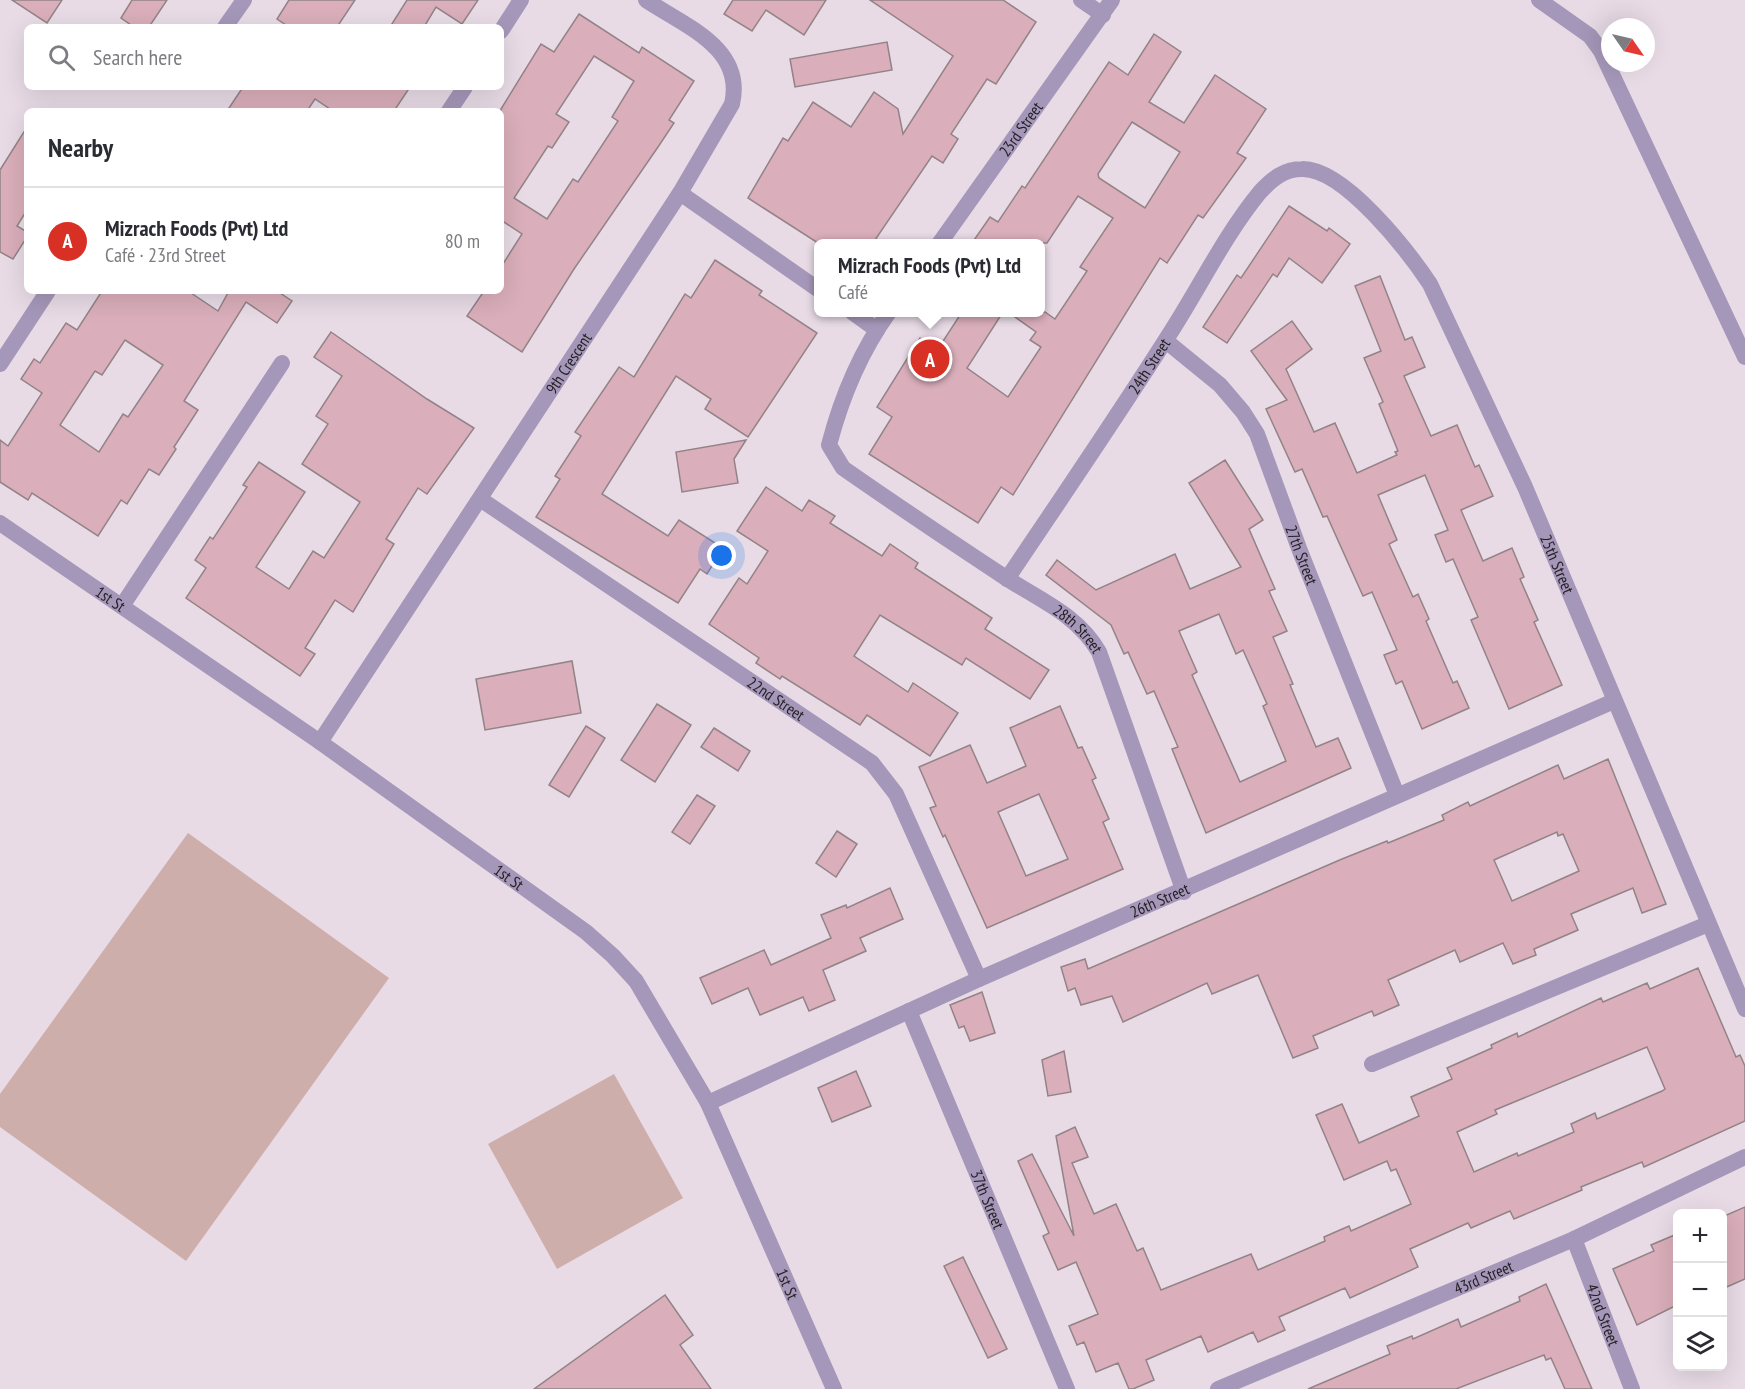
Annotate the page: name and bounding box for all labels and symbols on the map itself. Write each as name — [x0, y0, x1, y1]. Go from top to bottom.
north arrow — [1601, 18, 1655, 72]
street label: 23rd Street — [994, 97, 1047, 160]
street label: 9th Crescent — [541, 328, 596, 398]
street label: 24th Street — [1124, 334, 1175, 398]
pin: A — [910, 336, 950, 382]
street label: 27th Street — [1281, 522, 1323, 588]
street label: 25th Street — [1536, 531, 1579, 597]
your location — [707, 541, 736, 570]
street label: 1st St — [92, 581, 130, 616]
street label: 28th Street — [1049, 600, 1108, 657]
street label: 22nd Street — [744, 672, 809, 725]
street label: 1st St — [490, 860, 528, 895]
street label: 26th Street — [1127, 878, 1193, 922]
street label: 37th Street — [966, 1167, 1009, 1232]
street label: 43rd Street — [1451, 1256, 1517, 1298]
street label: 1st St — [772, 1265, 803, 1303]
street label: 42nd Street — [1582, 1281, 1624, 1349]

